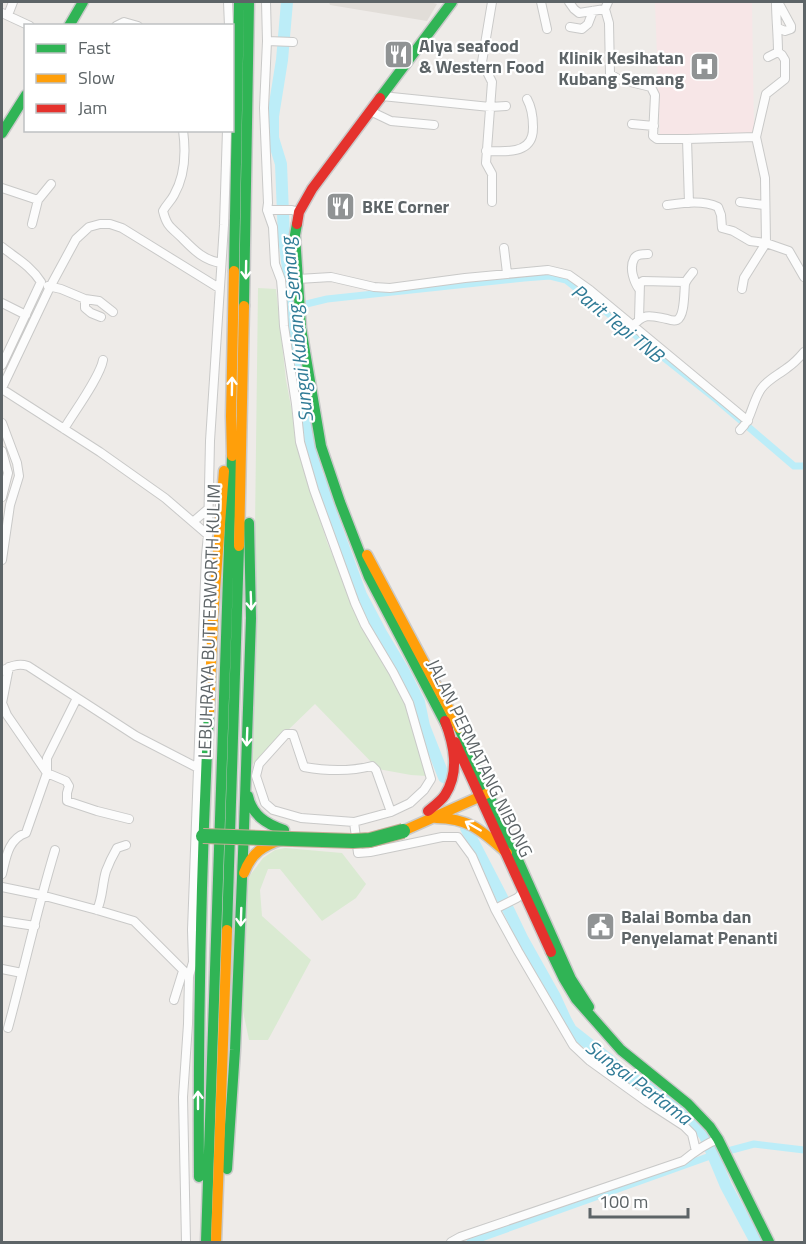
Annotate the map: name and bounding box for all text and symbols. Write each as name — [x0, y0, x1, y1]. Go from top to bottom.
legend — [24, 24, 234, 132]
place label: Alya seafood & Western Food — [419, 32, 544, 80]
text: Fast — [78, 34, 111, 61]
restaurant icon: Alya seafood & Western Food — [382, 39, 414, 71]
place label: Klinik Kesihatan Kubang Semang — [558, 44, 684, 92]
hospital icon: Klinik Kesihatan Kubang Semang — [689, 51, 721, 83]
text: Slow — [78, 64, 115, 91]
text: Jam — [78, 94, 107, 121]
restaurant icon: BKE Corner — [325, 190, 357, 222]
place label: BKE Corner — [362, 193, 450, 220]
water label: Sungai Kubang Semang — [271, 233, 321, 424]
one-way arrow — [240, 259, 251, 279]
water label: Parit Tepi TNB — [565, 276, 672, 371]
one-way arrow — [226, 377, 238, 397]
street label: LEBUHRAYA BUTTERWORTH KULIM — [191, 483, 227, 759]
one-way arrow — [245, 590, 256, 610]
street label: JALAN PERMATANG NIBONG — [420, 654, 540, 862]
one-way arrow — [241, 726, 252, 746]
one-way arrow — [465, 820, 482, 832]
place label: Balai Bomba dan Penyelamat Penanti — [621, 903, 778, 951]
one-way arrow — [235, 907, 247, 927]
public building icon: Balai Bomba dan Penyelamat Penanti — [584, 910, 616, 942]
water label: Sungai Pertama — [579, 1032, 699, 1133]
one-way arrow — [192, 1091, 204, 1111]
scale bar — [590, 1181, 688, 1219]
text: 100 m — [599, 1188, 648, 1215]

